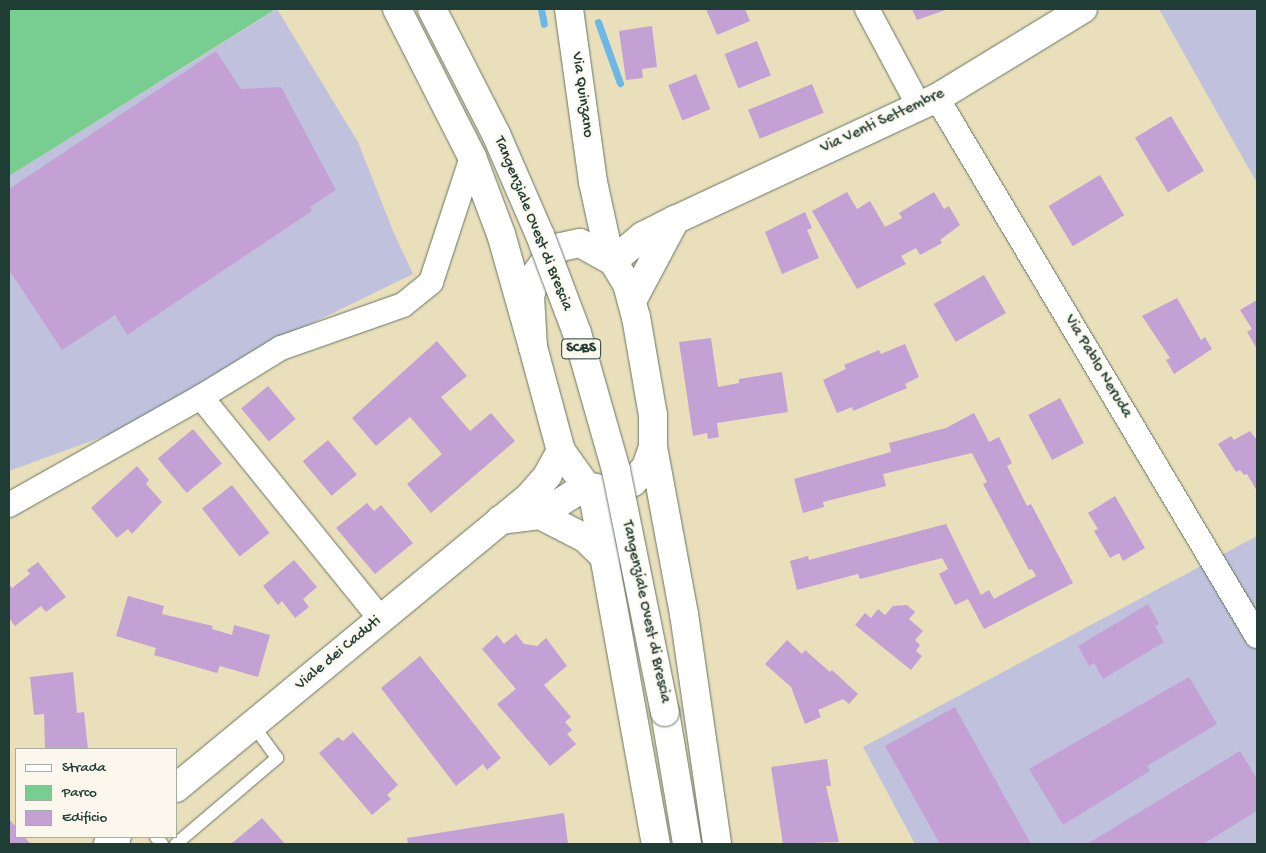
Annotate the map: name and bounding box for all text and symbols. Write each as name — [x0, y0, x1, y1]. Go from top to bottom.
street label: Via Quinzano — [565, 51, 597, 139]
street label: Via Venti Settembre — [818, 85, 948, 159]
street label: Tangenziale Ovest di Brescia — [488, 134, 576, 314]
street label: Via Pablo Neruda — [1059, 312, 1135, 422]
road number: SCBS — [561, 336, 601, 362]
street label: Tangenziale Ovest di Brescia — [616, 519, 674, 705]
street label: Viale dei Caduti — [292, 613, 386, 695]
legend — [15, 748, 178, 838]
text: Strada — [62, 759, 106, 777]
text: Parco — [62, 784, 97, 802]
text: Edificio — [62, 809, 107, 827]

